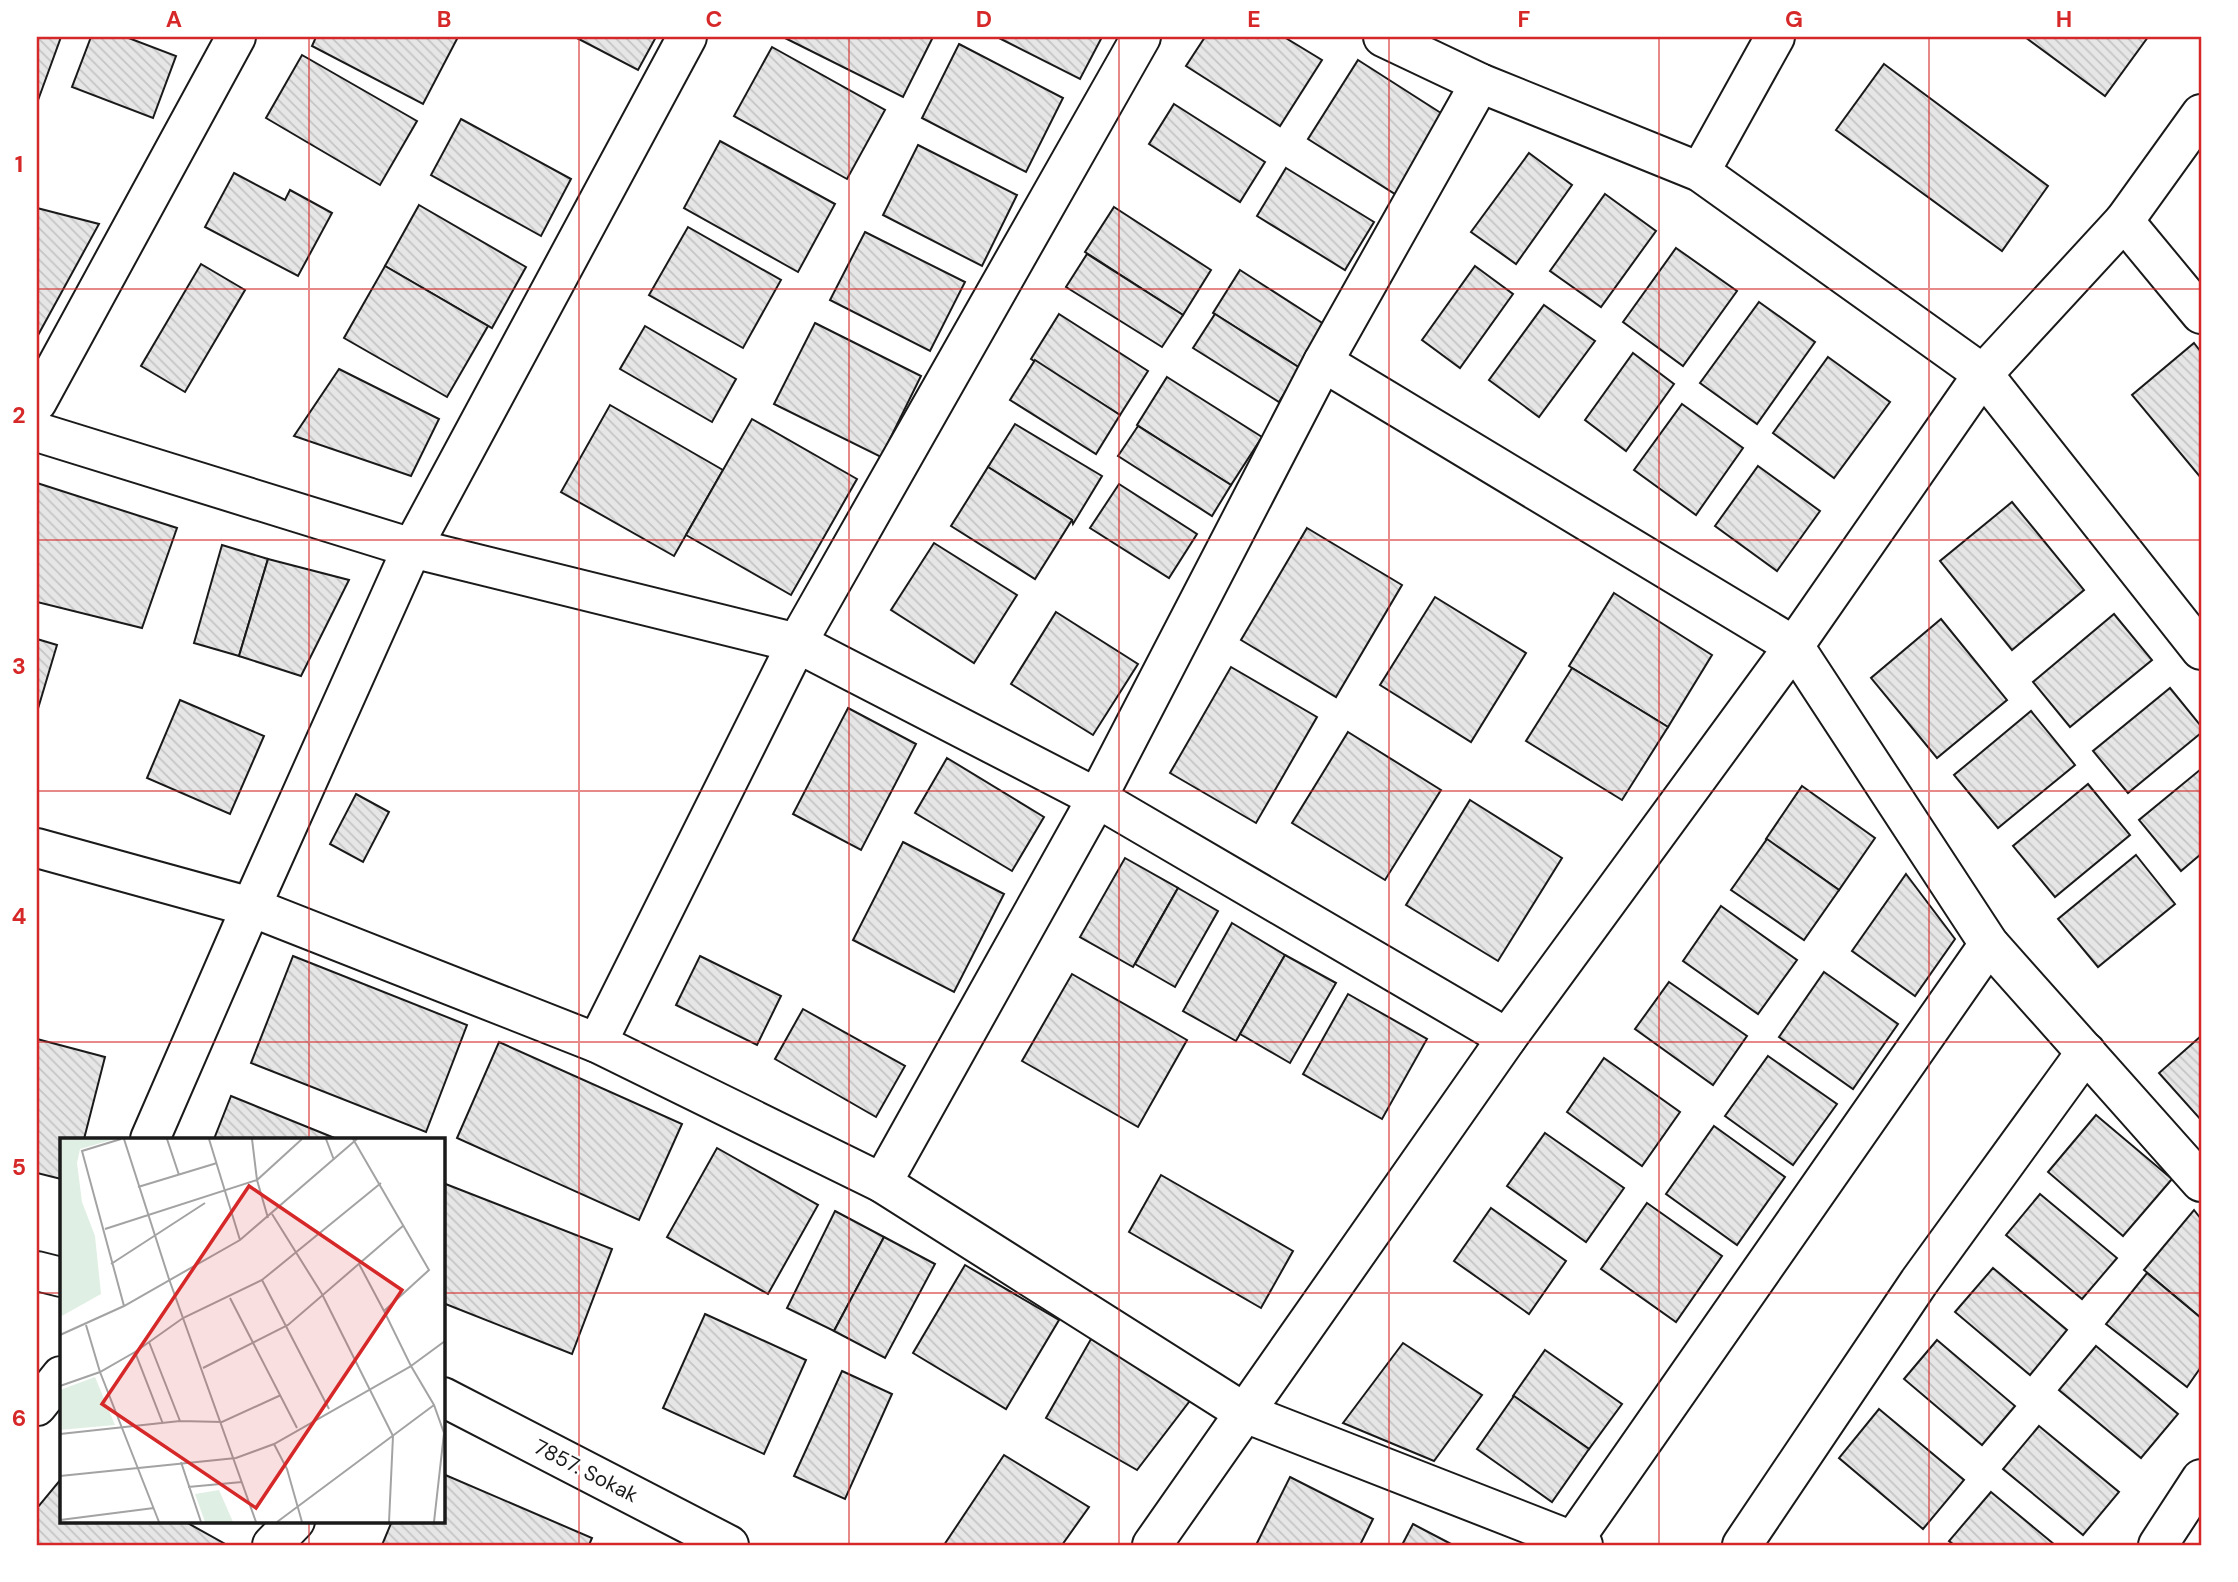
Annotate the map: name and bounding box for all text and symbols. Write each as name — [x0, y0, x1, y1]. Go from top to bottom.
text: A — [166, 4, 182, 34]
text: B — [437, 4, 451, 34]
text: C — [706, 4, 722, 34]
text: D — [976, 4, 992, 34]
text: E — [1247, 4, 1261, 34]
text: F — [1518, 4, 1531, 34]
text: G — [1785, 4, 1803, 34]
text: H — [2056, 4, 2072, 34]
text: 1 — [15, 149, 23, 179]
text: 2 — [12, 400, 26, 430]
text: 3 — [12, 651, 26, 681]
text: 4 — [12, 901, 27, 931]
inset map — [60, 1138, 444, 1522]
text: 5 — [12, 1152, 26, 1182]
text: 6 — [12, 1403, 26, 1433]
street label: 7857. Sokak — [529, 1433, 643, 1509]

